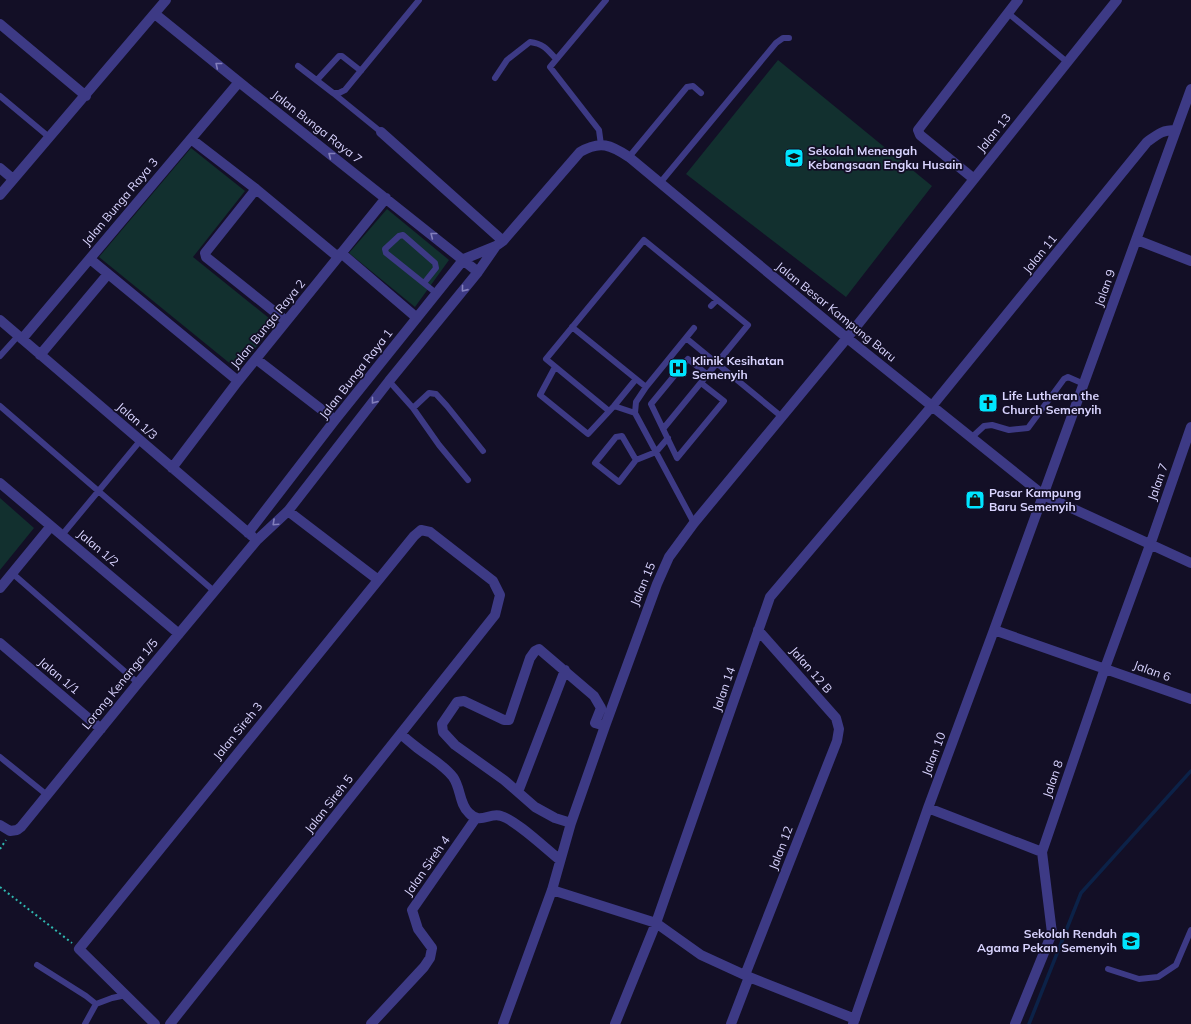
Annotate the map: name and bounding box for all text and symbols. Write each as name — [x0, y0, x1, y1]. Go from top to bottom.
one-way arrow — [216, 63, 223, 70]
street label: Jalan Bunga Raya 7 — [269, 87, 365, 166]
street label: Jalan 13 — [973, 110, 1014, 155]
place label: Sekolah Menengah Kebangsaan Engku Husain — [808, 143, 963, 172]
school or university icon: Sekolah Menengah Kebangsaan Engku Husain — [783, 147, 805, 169]
one-way arrow — [329, 152, 336, 159]
street label: Jalan Bunga Raya 3 — [78, 155, 161, 249]
street label: Jalan 11 — [1019, 231, 1060, 276]
one-way arrow — [431, 233, 438, 240]
street label: Jalan Besar Kampung Baru — [773, 259, 899, 365]
street label: Jalan 9 — [1091, 267, 1118, 309]
street label: Jalan Bunga Raya 2 — [227, 276, 308, 371]
one-way arrow — [462, 284, 469, 291]
street label: Jalan Bunga Raya 1 — [316, 326, 395, 422]
place label: Klinik Kesihatan Semenyih — [692, 353, 784, 382]
hospital icon: Klinik Kesihatan Semenyih — [667, 357, 689, 379]
place label: Life Lutheran the Church Semenyih — [1002, 388, 1102, 417]
church icon: Life Lutheran the Church Semenyih — [977, 392, 999, 414]
one-way arrow — [371, 396, 378, 403]
street label: Jalan 1/3 — [114, 399, 161, 442]
street label: Jalan 7 — [1144, 461, 1171, 503]
place label: Pasar Kampung Baru Semenyih — [989, 485, 1081, 514]
shop icon: Pasar Kampung Baru Semenyih — [964, 489, 986, 511]
one-way arrow — [272, 519, 279, 526]
street label: Jalan 1/2 — [75, 526, 122, 569]
street label: Jalan 15 — [627, 560, 658, 608]
street label: Lorong Kenanga 1/5 — [78, 635, 161, 732]
street label: Jalan 12 B — [787, 643, 836, 696]
street label: Jalan 1/1 — [36, 654, 83, 697]
street label: Jalan 6 — [1131, 657, 1173, 684]
street label: Jalan 14 — [709, 665, 738, 713]
street label: Jalan Sireh 3 — [210, 699, 265, 763]
street label: Jalan 10 — [918, 730, 949, 778]
street label: Jalan 8 — [1039, 758, 1066, 800]
street label: Jalan Sireh 5 — [301, 772, 356, 836]
street label: Jalan 12 — [765, 824, 796, 872]
street label: Jalan Sireh 4 — [400, 833, 453, 899]
place label: Sekolah Rendah Agama Pekan Semenyih — [977, 926, 1117, 955]
school or university icon: Sekolah Rendah Agama Pekan Semenyih — [1120, 930, 1142, 952]

